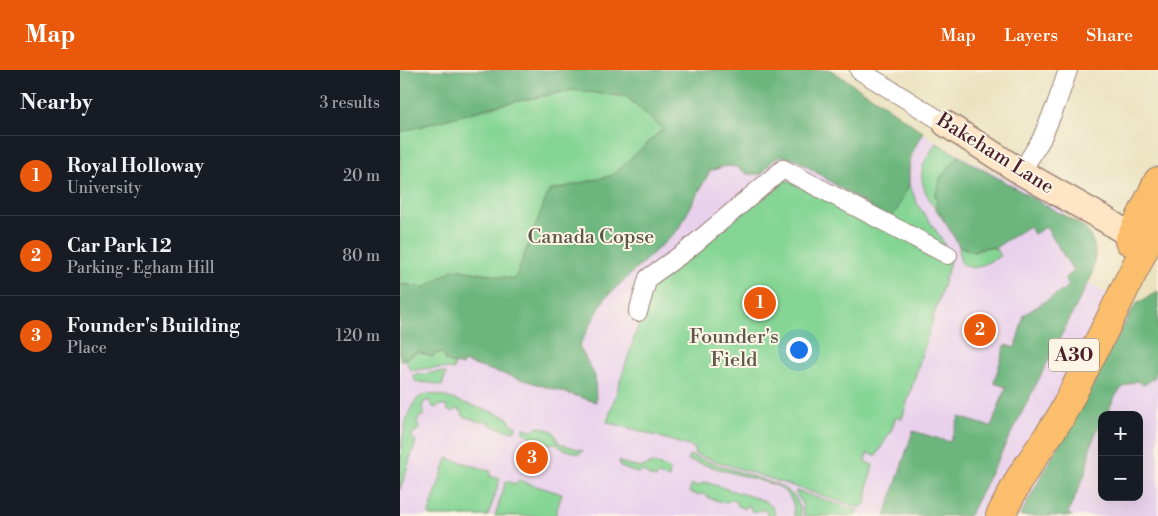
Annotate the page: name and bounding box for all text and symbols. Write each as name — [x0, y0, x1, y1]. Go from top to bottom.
text: Map — [25, 20, 75, 50]
text: Map — [941, 24, 976, 47]
text: Layers — [1004, 24, 1058, 47]
text: Share — [1086, 24, 1133, 47]
text: Nearby — [20, 90, 93, 116]
text: 3 results — [319, 93, 380, 113]
street label: Bakeham Lane — [931, 107, 1058, 200]
text: Royal Holloway — [67, 154, 204, 178]
text: 1 — [32, 166, 40, 186]
text: 20 m — [343, 166, 380, 186]
text: University — [67, 178, 141, 198]
park label: Canada Copse — [528, 225, 654, 250]
text: Car Park 12 — [67, 234, 172, 258]
text: 2 — [31, 246, 41, 266]
text: 80 m — [342, 246, 380, 266]
text: Parking · Egham Hill — [67, 258, 215, 278]
pin: 1 — [744, 284, 776, 322]
pin: 2 — [964, 311, 996, 349]
text: Founder's Building — [67, 314, 240, 338]
park label: Founder's Field — [689, 325, 779, 373]
text: 3 — [31, 326, 41, 346]
text: 120 m — [336, 326, 380, 346]
your location — [786, 337, 812, 363]
text: Place — [67, 338, 107, 358]
road number: A30 — [1049, 338, 1099, 372]
map controls — [1098, 411, 1143, 501]
button: + — [1098, 411, 1143, 456]
pin: 3 — [516, 439, 548, 477]
button: − — [1098, 456, 1143, 501]

